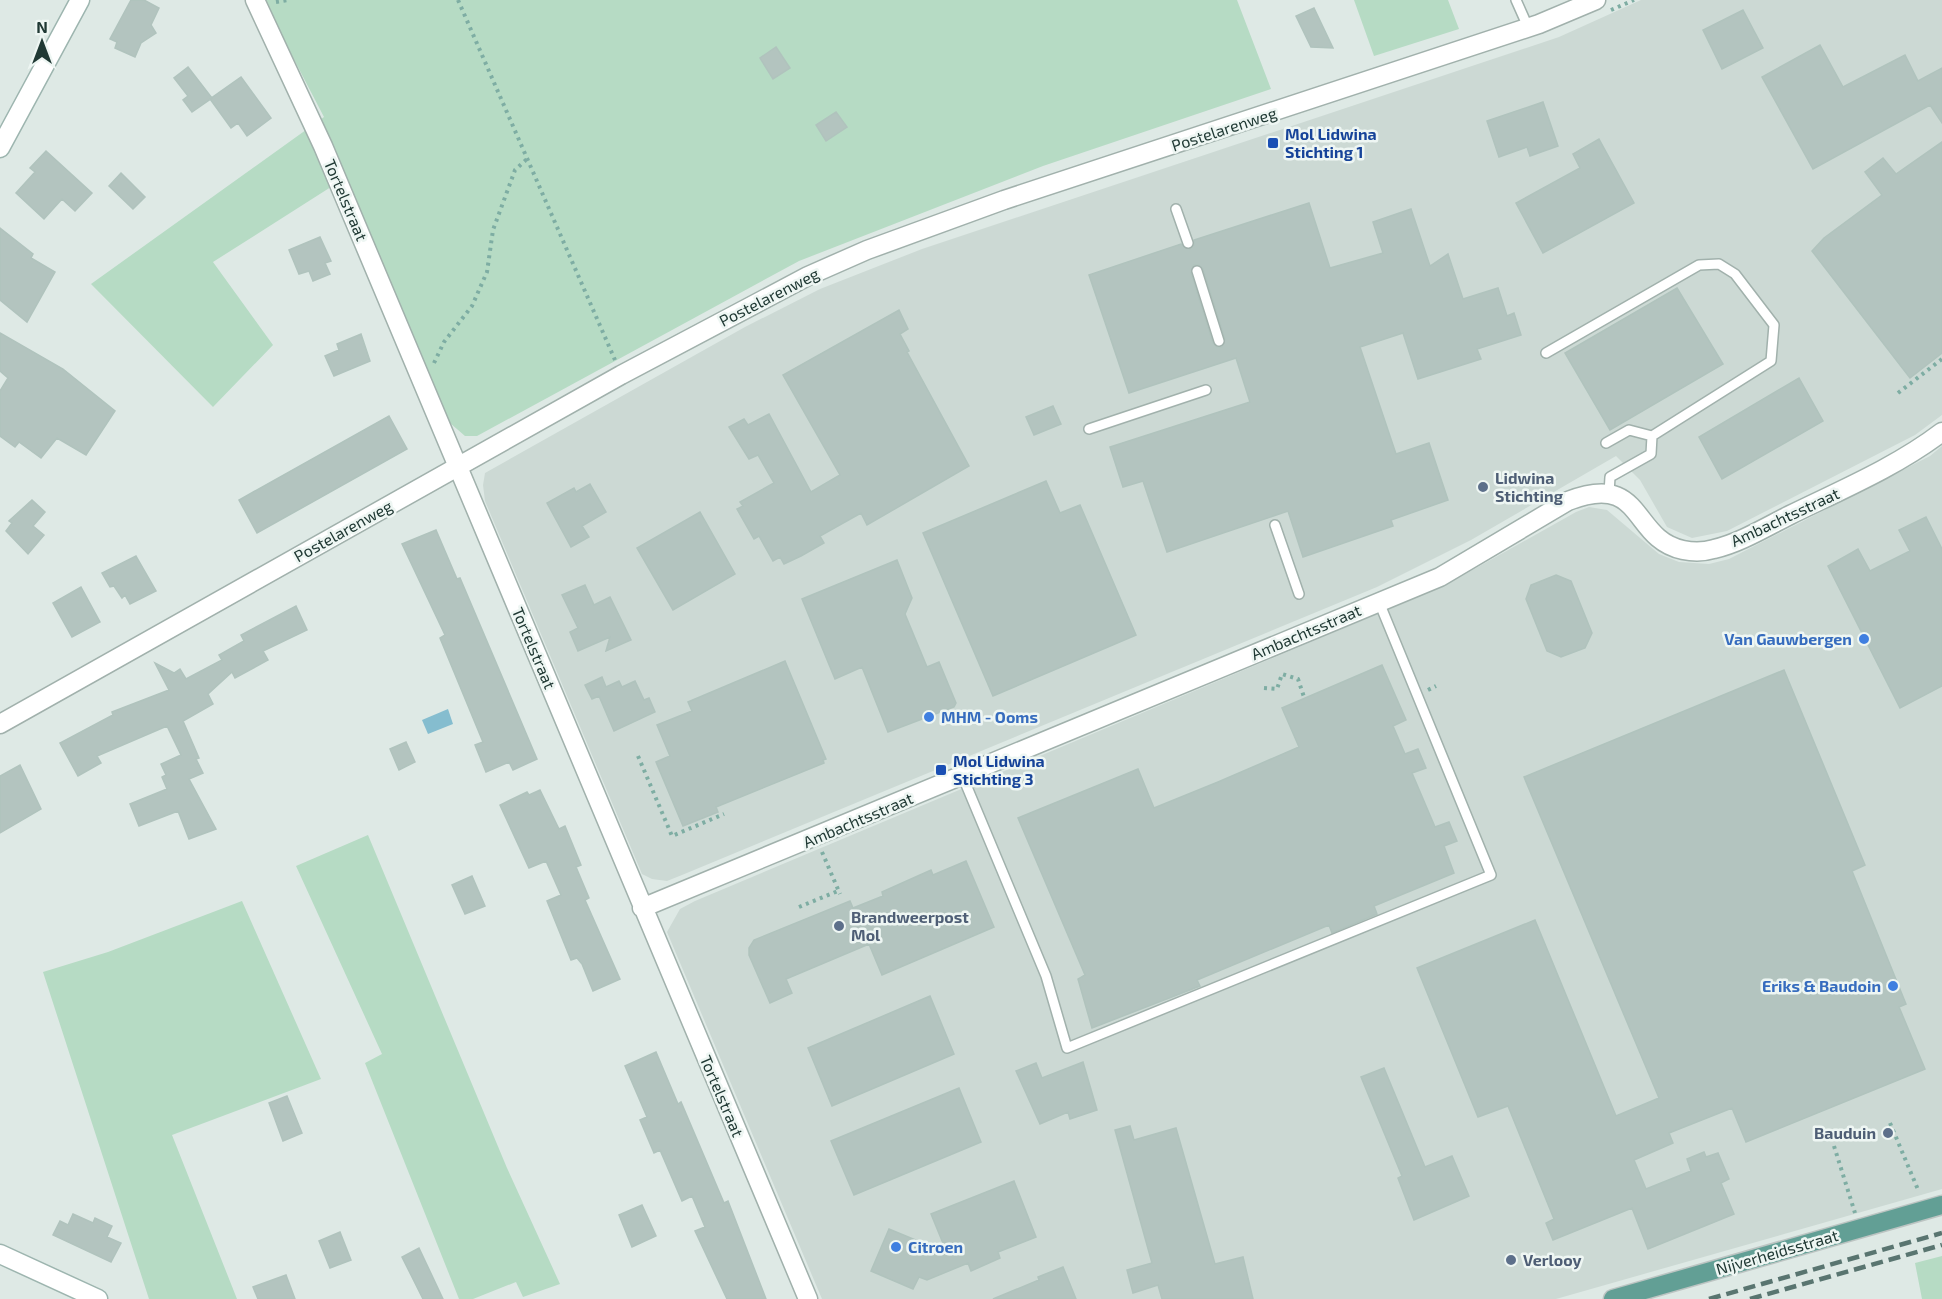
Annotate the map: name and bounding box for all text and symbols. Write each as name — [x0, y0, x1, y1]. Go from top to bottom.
north arrow — [12, 12, 72, 72]
text: N — [36, 17, 48, 36]
street label: Postelarenweg — [1169, 103, 1279, 154]
place label: Mol Lidwina Stichting 1 — [1285, 124, 1377, 161]
marker: Mol Lidwina Stichting 1 — [1266, 136, 1280, 150]
street label: Tortelstraat — [321, 156, 372, 243]
street label: Postelarenweg — [716, 263, 822, 330]
place label: Lidwina Stichting — [1495, 468, 1564, 505]
marker: Lidwina Stichting — [1476, 480, 1490, 494]
street label: Ambachtsstraat — [1728, 483, 1842, 550]
street label: Postelarenweg — [290, 496, 395, 565]
street label: Ambachtsstraat — [1248, 600, 1364, 663]
street label: Tortelstraat — [509, 604, 560, 691]
place label: Van Gauwbergen — [1724, 629, 1852, 648]
marker: Van Gauwbergen — [1857, 632, 1871, 646]
place label: MHM - Ooms — [941, 707, 1038, 726]
marker: MHM - Ooms — [922, 710, 936, 724]
place label: Mol Lidwina Stichting 3 — [953, 751, 1045, 788]
marker: Mol Lidwina Stichting 3 — [934, 763, 948, 777]
street label: Ambachtsstraat — [800, 788, 916, 851]
place label: Brandweerpost Mol — [851, 907, 969, 944]
marker: Brandweerpost Mol — [832, 919, 846, 933]
place label: Eriks & Baudoin — [1762, 976, 1881, 995]
marker: Eriks & Baudoin — [1886, 979, 1900, 993]
street label: Tortelstraat — [697, 1052, 748, 1139]
place label: Bauduin — [1814, 1123, 1876, 1142]
marker: Bauduin — [1881, 1126, 1895, 1140]
street label: Nijverheidsstraat — [1714, 1225, 1840, 1279]
place label: Citroen — [908, 1237, 963, 1256]
marker: Citroen — [889, 1240, 903, 1254]
place label: Verlooy — [1523, 1250, 1582, 1270]
marker: Verlooy — [1504, 1253, 1518, 1267]

